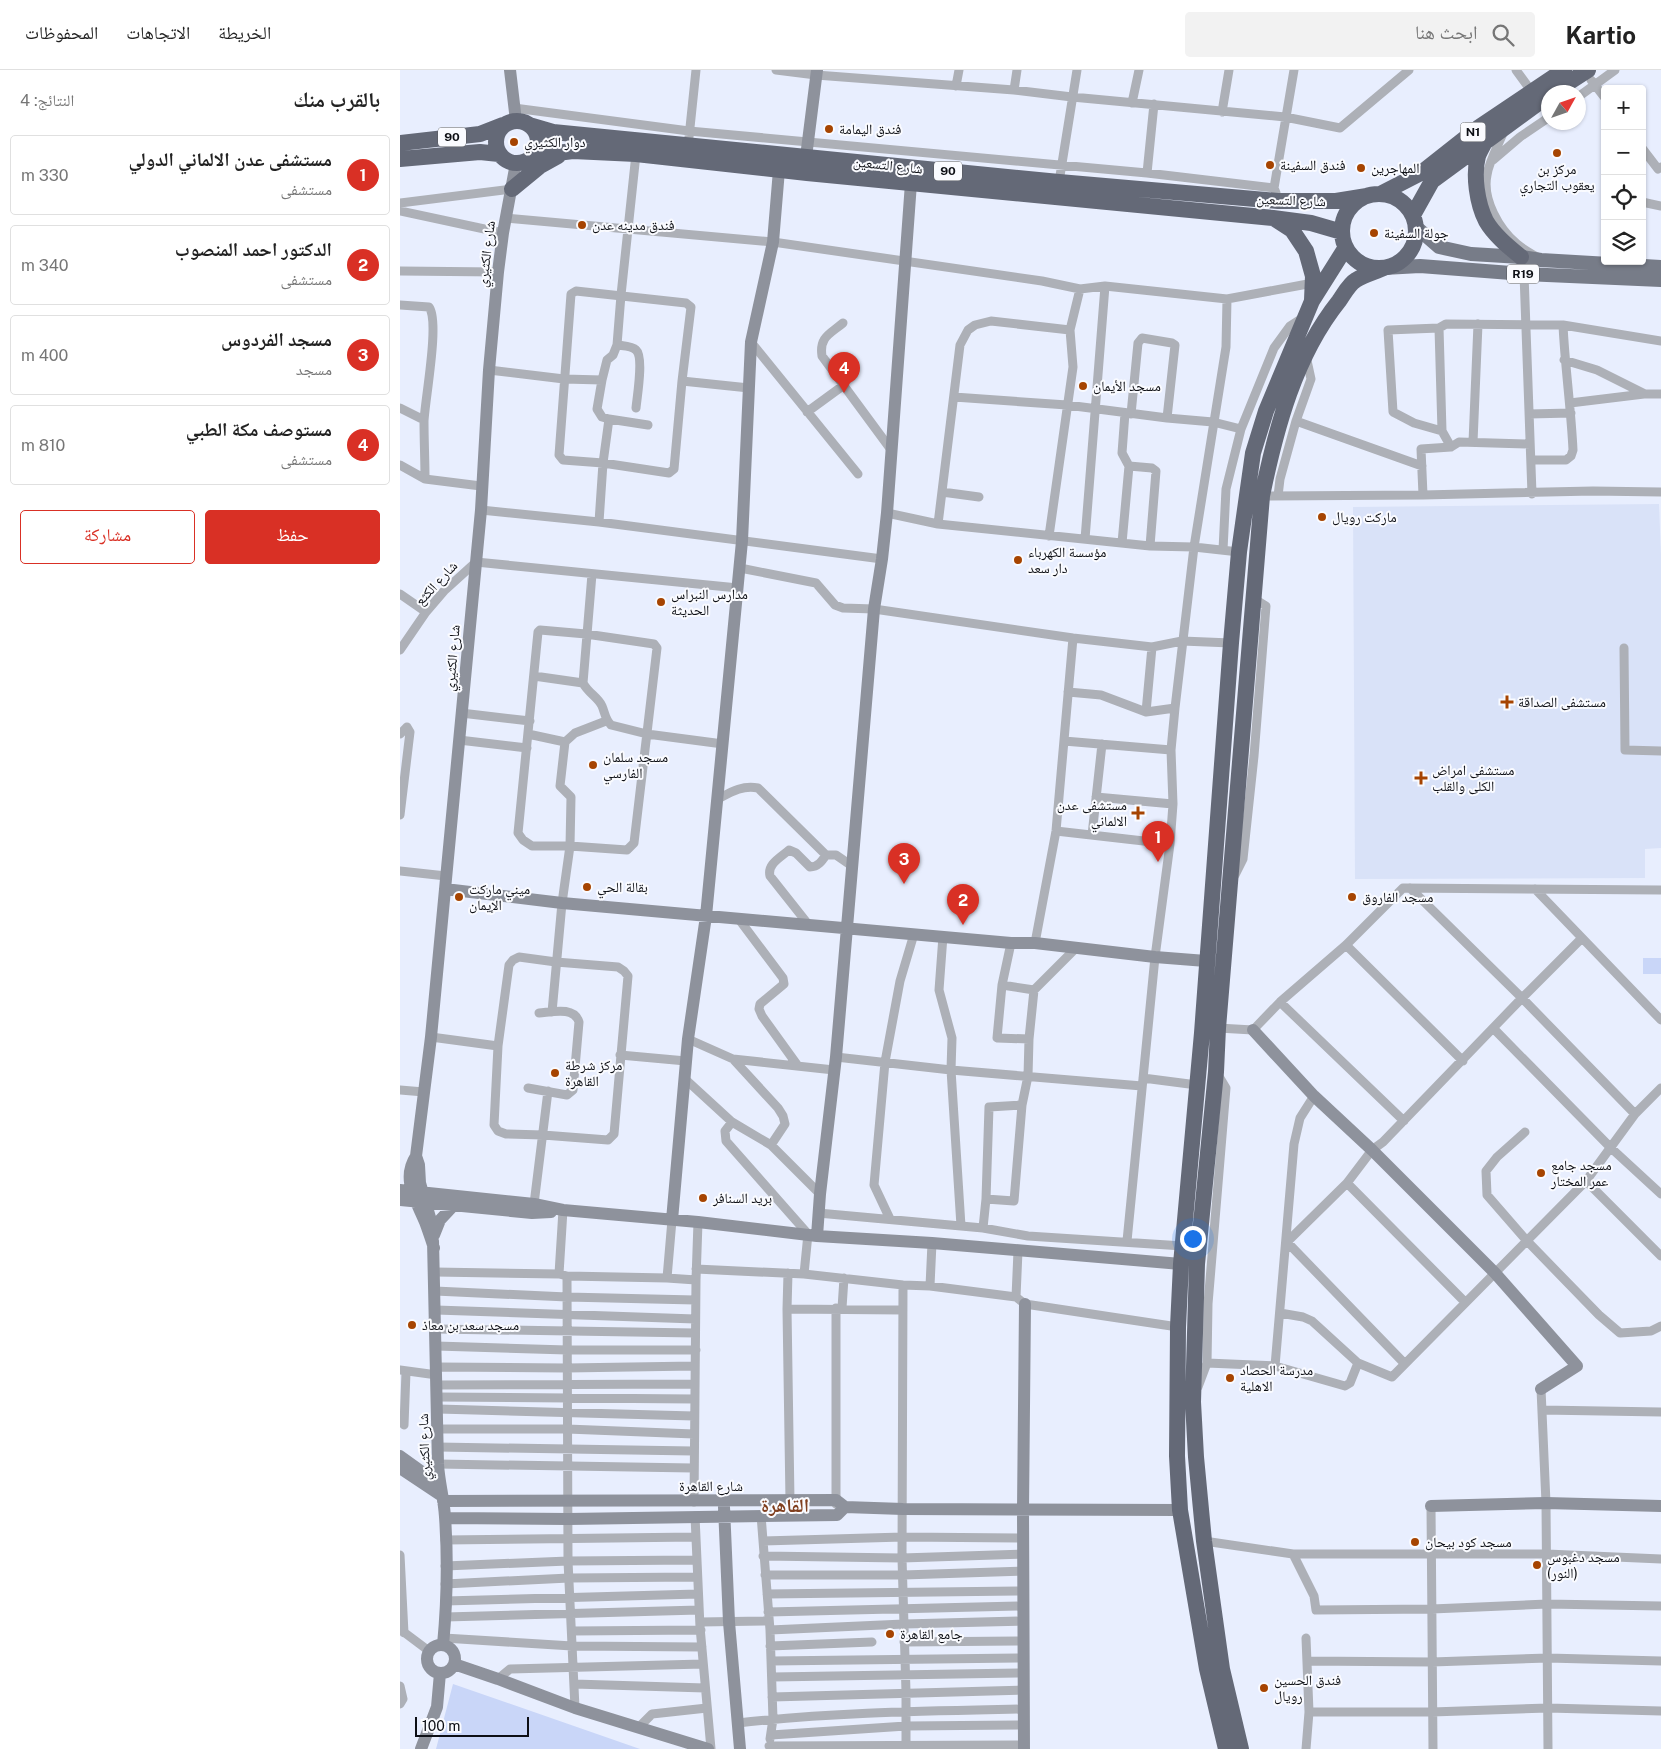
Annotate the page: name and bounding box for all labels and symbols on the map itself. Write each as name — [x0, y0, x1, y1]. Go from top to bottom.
north arrow — [1541, 85, 1586, 130]
place label: فندق اليمامة — [839, 121, 902, 138]
road number: N1 — [1460, 122, 1486, 142]
marker: فندق اليمامة — [823, 123, 835, 135]
road number: 90 — [438, 128, 466, 146]
place label: دوار الكثيري — [524, 134, 586, 154]
marker: دوار الكثيري — [508, 136, 520, 148]
marker: مركز بن يعقوب التجاري — [1551, 147, 1563, 159]
street label: شارع التسعين — [852, 153, 923, 179]
place label: فندق السفينة — [1280, 157, 1346, 174]
marker: فندق السفينة — [1264, 159, 1276, 171]
place label: المهاجرين — [1371, 160, 1420, 177]
place label: مركز بن يعقوب التجاري — [1519, 161, 1595, 197]
road number: 90 — [934, 162, 962, 180]
marker: المهاجرين — [1355, 162, 1367, 174]
street label: شارع التسعين — [1256, 191, 1326, 211]
place label: فندق مدينه عدن — [592, 217, 675, 234]
marker: فندق مدينه عدن — [576, 219, 588, 231]
street label: شارع الكثيري — [474, 220, 502, 289]
place label: جولة السفينة — [1384, 225, 1449, 242]
marker: جولة السفينة — [1368, 227, 1380, 239]
road number: R19 — [1507, 264, 1539, 283]
pin: 4 — [828, 352, 860, 393]
place label: مسجد الأيمان — [1093, 378, 1161, 395]
marker: مسجد الأيمان — [1077, 380, 1089, 392]
place label: ماركت رويال — [1332, 509, 1397, 526]
marker: ماركت رويال — [1316, 511, 1328, 523]
place label: مؤسسة الكهرباء دار سعد — [1028, 544, 1106, 577]
marker: مؤسسة الكهرباء دار سعد — [1012, 554, 1024, 566]
street label: شارع الكثع — [412, 558, 462, 610]
place label: مدارس النبراس الحديثة — [671, 586, 748, 618]
marker: مدارس النبراس الحديثة — [655, 596, 667, 608]
street label: شارع الكثيري — [441, 624, 466, 692]
place label: مستشفى الصداقة — [1518, 694, 1606, 711]
marker: مستشفى الصداقة — [1500, 695, 1514, 709]
place label: مسجد سلمان الفارسي — [603, 749, 668, 785]
marker: مسجد سلمان الفارسي — [587, 759, 599, 771]
place label: مستشفى امراض الكلى والقلب — [1432, 762, 1514, 795]
marker: مستشفى امراض الكلى والقلب — [1414, 771, 1428, 785]
place label: مستشفى عدن الالماني — [1057, 797, 1127, 833]
marker: مستشفى عدن الالماني — [1131, 806, 1145, 820]
pin: 1 — [1142, 821, 1174, 862]
pin: 3 — [888, 843, 920, 884]
place label: بقالة الحي — [597, 879, 648, 899]
place label: ميني ماركت الإيمان — [469, 881, 530, 914]
marker: بقالة الحي — [581, 881, 593, 893]
pin: 2 — [947, 884, 979, 925]
place label: مسجد الفاروق — [1362, 889, 1433, 906]
marker: ميني ماركت الإيمان — [453, 891, 465, 903]
marker: مسجد الفاروق — [1346, 891, 1358, 903]
place label: مركز شرطة القاهرة — [565, 1057, 622, 1090]
marker: مركز شرطة القاهرة — [549, 1067, 561, 1079]
place label: مسجد جامع عمر المختار — [1550, 1157, 1612, 1190]
marker: مسجد جامع عمر المختار — [1535, 1167, 1547, 1179]
place label: بريد السنافر — [712, 1190, 772, 1207]
marker: بريد السنافر — [697, 1192, 709, 1204]
your location — [1180, 1226, 1206, 1252]
place label: مسجد سعد بن معاذ — [422, 1317, 519, 1334]
marker: مسجد سعد بن معاذ — [406, 1319, 418, 1331]
place label: مدرسة الحصاد الاهلية — [1240, 1362, 1313, 1394]
marker: مدرسة الحصاد الاهلية — [1224, 1372, 1236, 1384]
street label: شارع الكثيري — [415, 1413, 437, 1481]
street label: شارع القاهرة — [679, 1478, 743, 1496]
district label: القاهرة — [761, 1494, 809, 1516]
place label: مسجد كود بيحان — [1425, 1534, 1512, 1551]
marker: مسجد كود بيحان — [1409, 1536, 1421, 1548]
place label: مسجد دغبوس (النور) — [1547, 1549, 1620, 1582]
marker: مسجد دغبوس (النور) — [1531, 1559, 1543, 1571]
place label: جامع القاهرة — [900, 1626, 963, 1644]
marker: جامع القاهرة — [884, 1628, 896, 1640]
place label: فندق الحسين رويال — [1274, 1672, 1341, 1705]
marker: فندق الحسين رويال — [1258, 1682, 1270, 1694]
scale bar — [415, 1714, 529, 1737]

